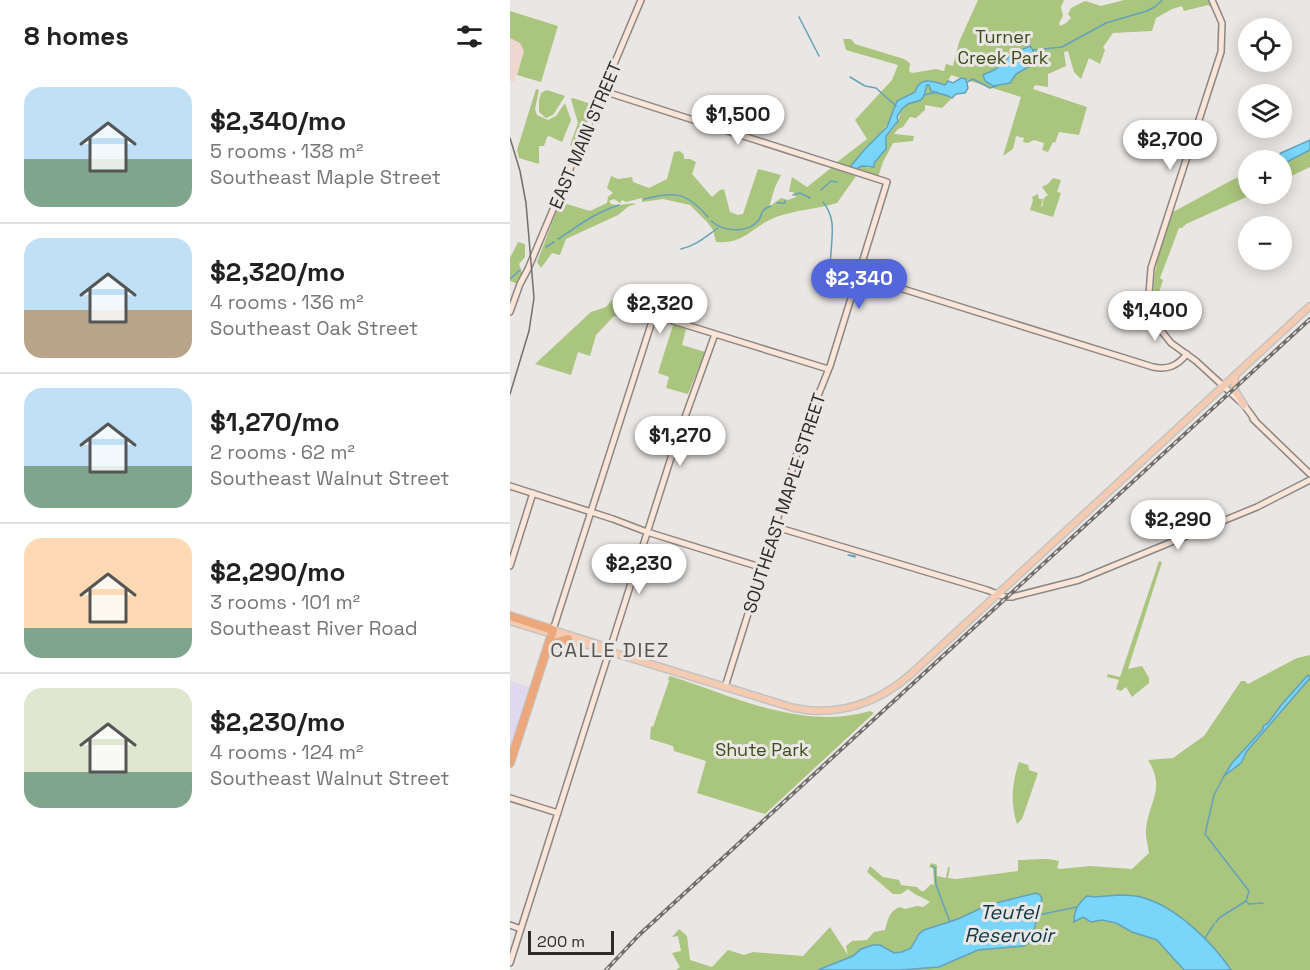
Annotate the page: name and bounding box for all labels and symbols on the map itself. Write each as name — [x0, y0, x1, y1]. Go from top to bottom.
park label: Turner Creek Park — [957, 25, 1049, 69]
street label: EAST MAIN STREET — [544, 57, 627, 212]
pin: $1,500 — [689, 95, 787, 146]
pin: $2,700 — [1121, 120, 1219, 171]
pin: $2,340 — [810, 259, 908, 310]
pin: $2,320 — [611, 284, 709, 335]
pin: $1,400 — [1106, 291, 1204, 342]
street label: SOUTHEAST MAPLE STREET — [738, 390, 831, 616]
pin: $1,270 — [631, 416, 729, 467]
pin: $2,290 — [1129, 500, 1227, 551]
pin: $2,230 — [590, 544, 688, 595]
district label: CALLE DIEZ — [550, 637, 670, 663]
park label: Shute Park — [715, 738, 809, 761]
water label: Teufel Reservoir — [964, 899, 1056, 948]
scale bar — [528, 928, 614, 956]

